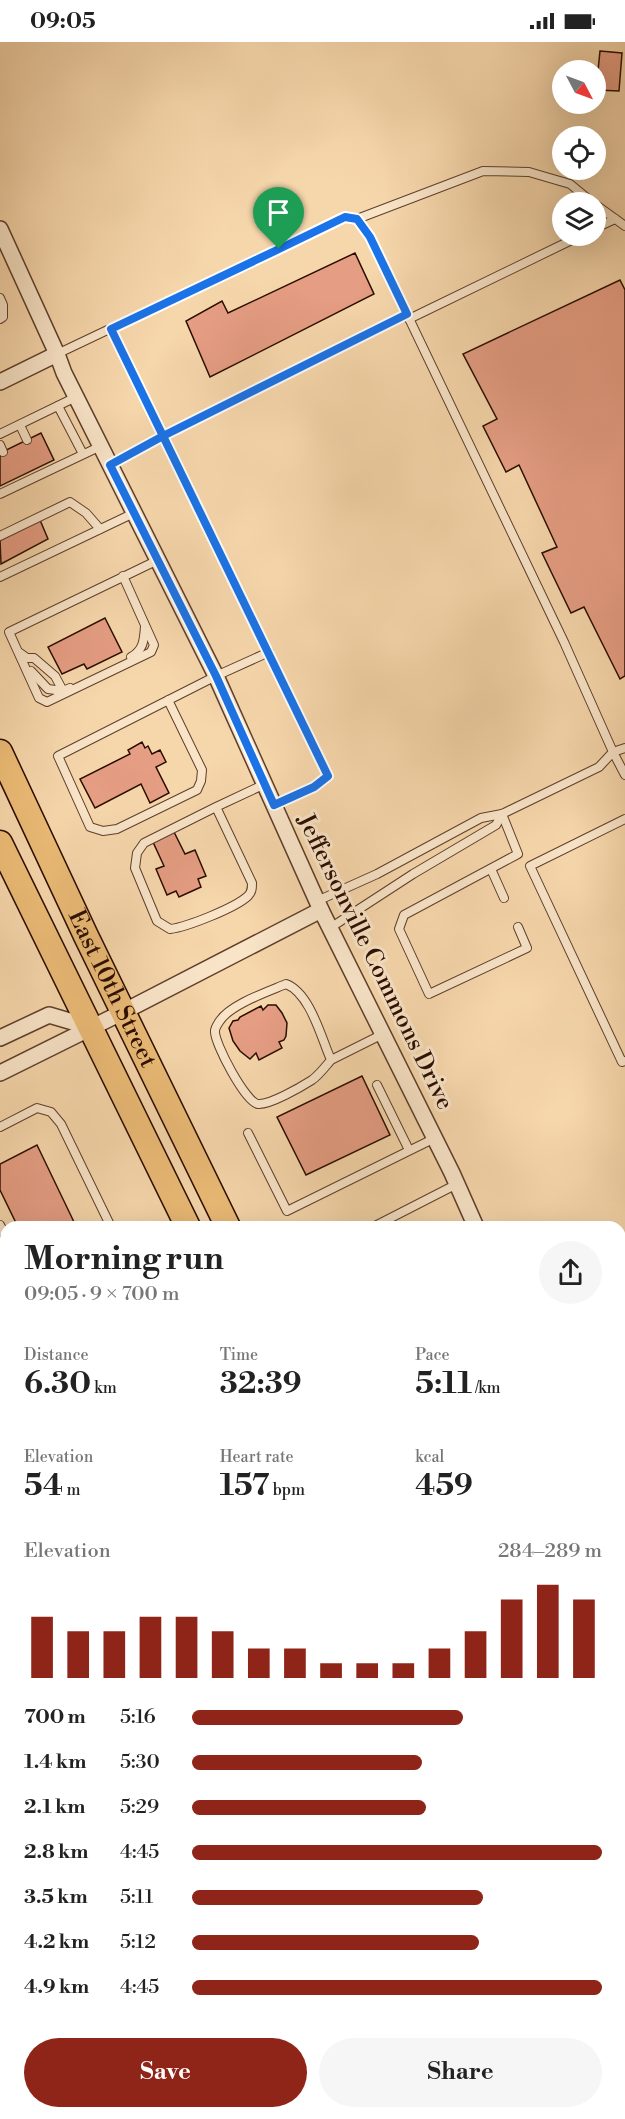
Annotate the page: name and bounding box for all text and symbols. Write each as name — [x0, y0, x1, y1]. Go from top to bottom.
text: 09:05 — [30, 8, 96, 35]
north arrow — [552, 60, 606, 114]
map controls — [552, 60, 606, 246]
button: locate — [552, 126, 606, 180]
pin — [253, 187, 304, 249]
button: layers — [552, 192, 606, 246]
icon: arrive — [262, 196, 295, 229]
street label: Jeffersonville Commons Drive — [290, 808, 460, 1115]
street label: East 10th Street — [61, 905, 163, 1073]
text: Morning run — [24, 1239, 224, 1280]
button: share — [539, 1241, 602, 1304]
text: 09:05 · 9 × 700 m — [24, 1282, 179, 1307]
text: Distance — [24, 1345, 89, 1365]
text: Time — [220, 1345, 258, 1365]
text: Pace — [415, 1345, 450, 1365]
text: 6.30 — [24, 1365, 91, 1403]
text: 32:39 — [220, 1365, 302, 1403]
text: 5:11 — [415, 1365, 472, 1403]
text: km — [91, 1378, 117, 1398]
text: /km — [472, 1378, 501, 1398]
text: Elevation — [24, 1447, 93, 1467]
text: Heart rate — [220, 1447, 294, 1467]
text: kcal — [415, 1447, 444, 1467]
text: 54 — [24, 1467, 63, 1505]
text: 157 — [220, 1467, 269, 1505]
text: 459 — [415, 1467, 473, 1505]
text: m — [63, 1480, 81, 1500]
text: bpm — [269, 1480, 305, 1500]
text: Elevation — [24, 1539, 111, 1564]
text: 284–289 m — [498, 1539, 602, 1564]
text: 700 m — [24, 1705, 86, 1730]
text: 5:16 — [120, 1705, 156, 1730]
text: 1.4 km — [24, 1750, 86, 1775]
text: 5:30 — [120, 1750, 160, 1775]
text: 2.1 km — [24, 1795, 86, 1820]
text: 5:29 — [120, 1795, 159, 1820]
text: 2.8 km — [24, 1840, 88, 1865]
text: 4:45 — [120, 1840, 159, 1865]
text: 3.5 km — [24, 1885, 88, 1910]
text: 5:11 — [120, 1885, 153, 1910]
text: 4.2 km — [24, 1930, 89, 1955]
text: 5:12 — [120, 1930, 156, 1955]
text: 4.9 km — [24, 1975, 89, 2000]
text: 4:45 — [120, 1975, 159, 2000]
button: Save — [24, 2038, 307, 2107]
button: Share — [319, 2038, 602, 2107]

